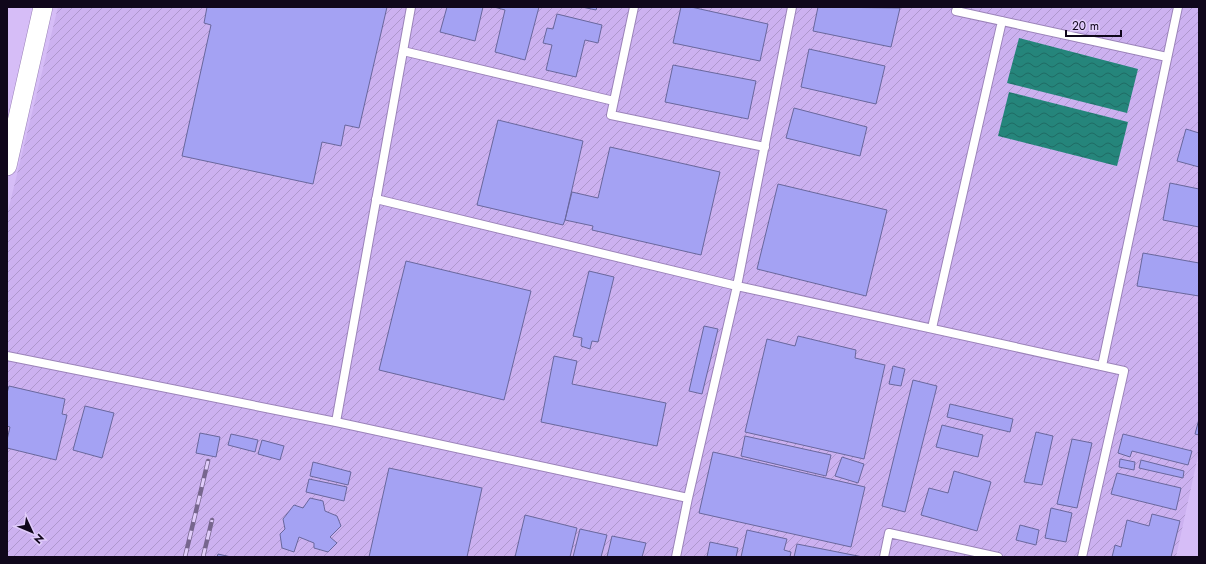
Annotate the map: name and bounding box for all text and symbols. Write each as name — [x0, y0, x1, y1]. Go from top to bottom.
scale bar — [1066, 12, 1121, 38]
text: 20 m — [1072, 17, 1099, 35]
north arrow — [12, 512, 52, 552]
text: N — [30, 530, 48, 548]

